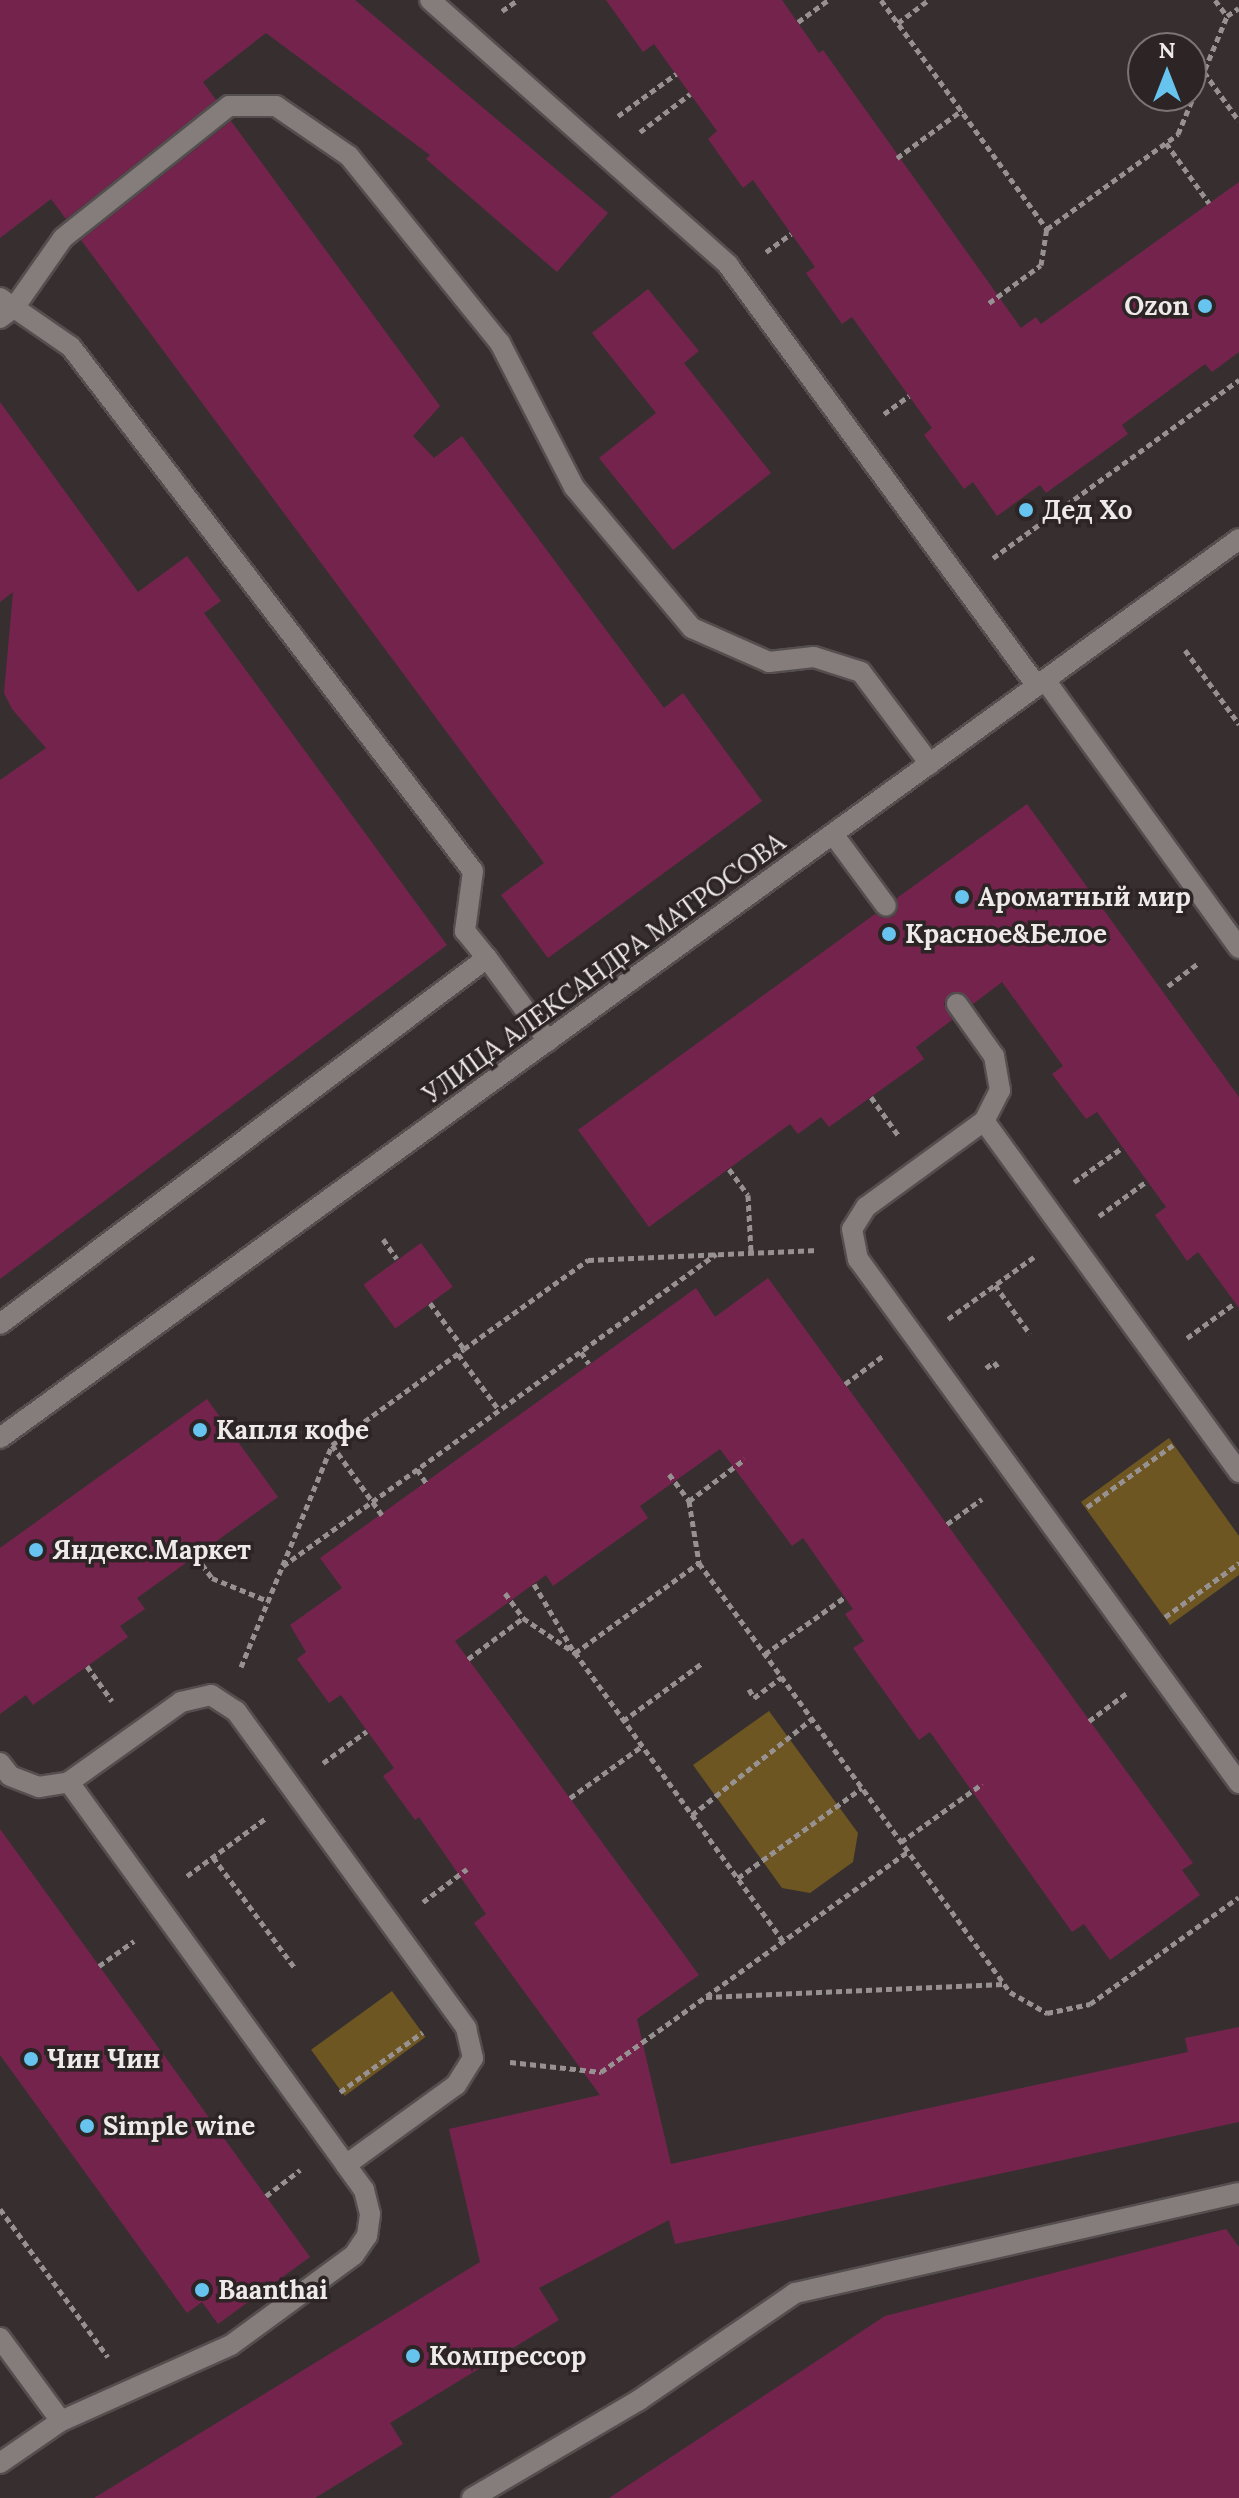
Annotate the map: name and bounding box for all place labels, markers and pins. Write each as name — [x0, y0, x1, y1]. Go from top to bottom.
place label: Ozon — [1124, 290, 1189, 322]
marker: Ozon — [1196, 297, 1214, 315]
place label: Дед Хо — [1042, 494, 1132, 526]
marker: Дед Хо — [1017, 501, 1035, 519]
place label: Ароматный мир — [978, 881, 1191, 913]
marker: Ароматный мир — [953, 888, 971, 906]
place label: Красное&Белое — [905, 918, 1107, 950]
marker: Красное&Белое — [880, 925, 898, 943]
place label: Капля кофе — [216, 1414, 369, 1446]
marker: Капля кофе — [191, 1421, 209, 1439]
place label: Яндекс.Маркет — [52, 1534, 251, 1566]
marker: Яндекс.Маркет — [27, 1541, 45, 1559]
place label: Чин Чин — [47, 2043, 160, 2075]
marker: Чин Чин — [22, 2050, 40, 2068]
place label: Simple wine — [103, 2110, 255, 2142]
marker: Simple wine — [78, 2117, 96, 2135]
place label: Baanthai — [218, 2274, 328, 2306]
marker: Baanthai — [193, 2281, 211, 2299]
place label: Компрессор — [429, 2340, 586, 2372]
marker: Компрессор — [404, 2347, 422, 2365]

